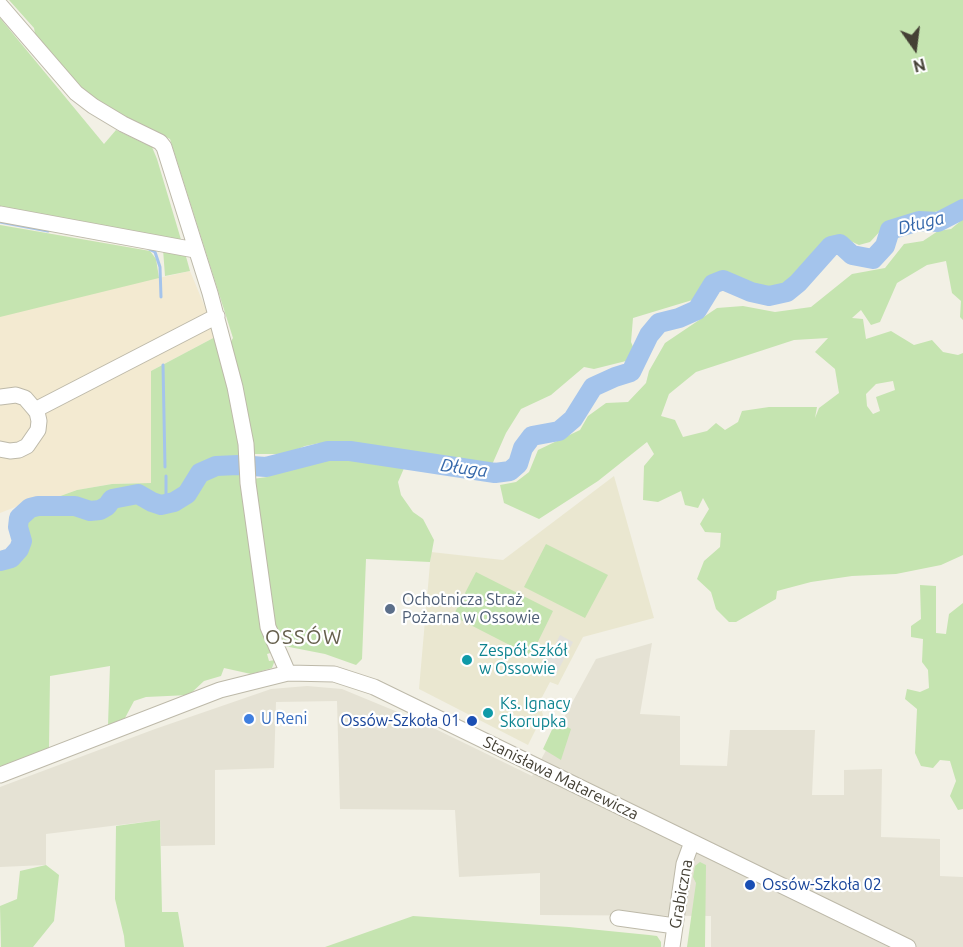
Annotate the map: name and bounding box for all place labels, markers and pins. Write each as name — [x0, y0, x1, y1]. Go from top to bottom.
place label: Ochotnicza Straż Pożarna w Ossowie — [402, 590, 540, 628]
marker: Ochotnicza Straż Pożarna w Ossowie — [383, 602, 397, 616]
place label: Zespół Szkół w Ossowie — [479, 641, 568, 679]
marker: Zespół Szkół w Ossowie — [460, 653, 474, 667]
place label: Ks. Ignacy Skorupka — [500, 694, 570, 732]
marker: Ks. Ignacy Skorupka — [481, 706, 495, 720]
place label: U Reni — [261, 709, 307, 729]
place label: Ossów-Szkoła 01 — [340, 711, 460, 731]
marker: U Reni — [242, 712, 256, 726]
marker: Ossów-Szkoła 01 — [465, 714, 479, 728]
place label: Ossów-Szkoła 02 — [762, 875, 882, 895]
marker: Ossów-Szkoła 02 — [743, 878, 757, 892]

